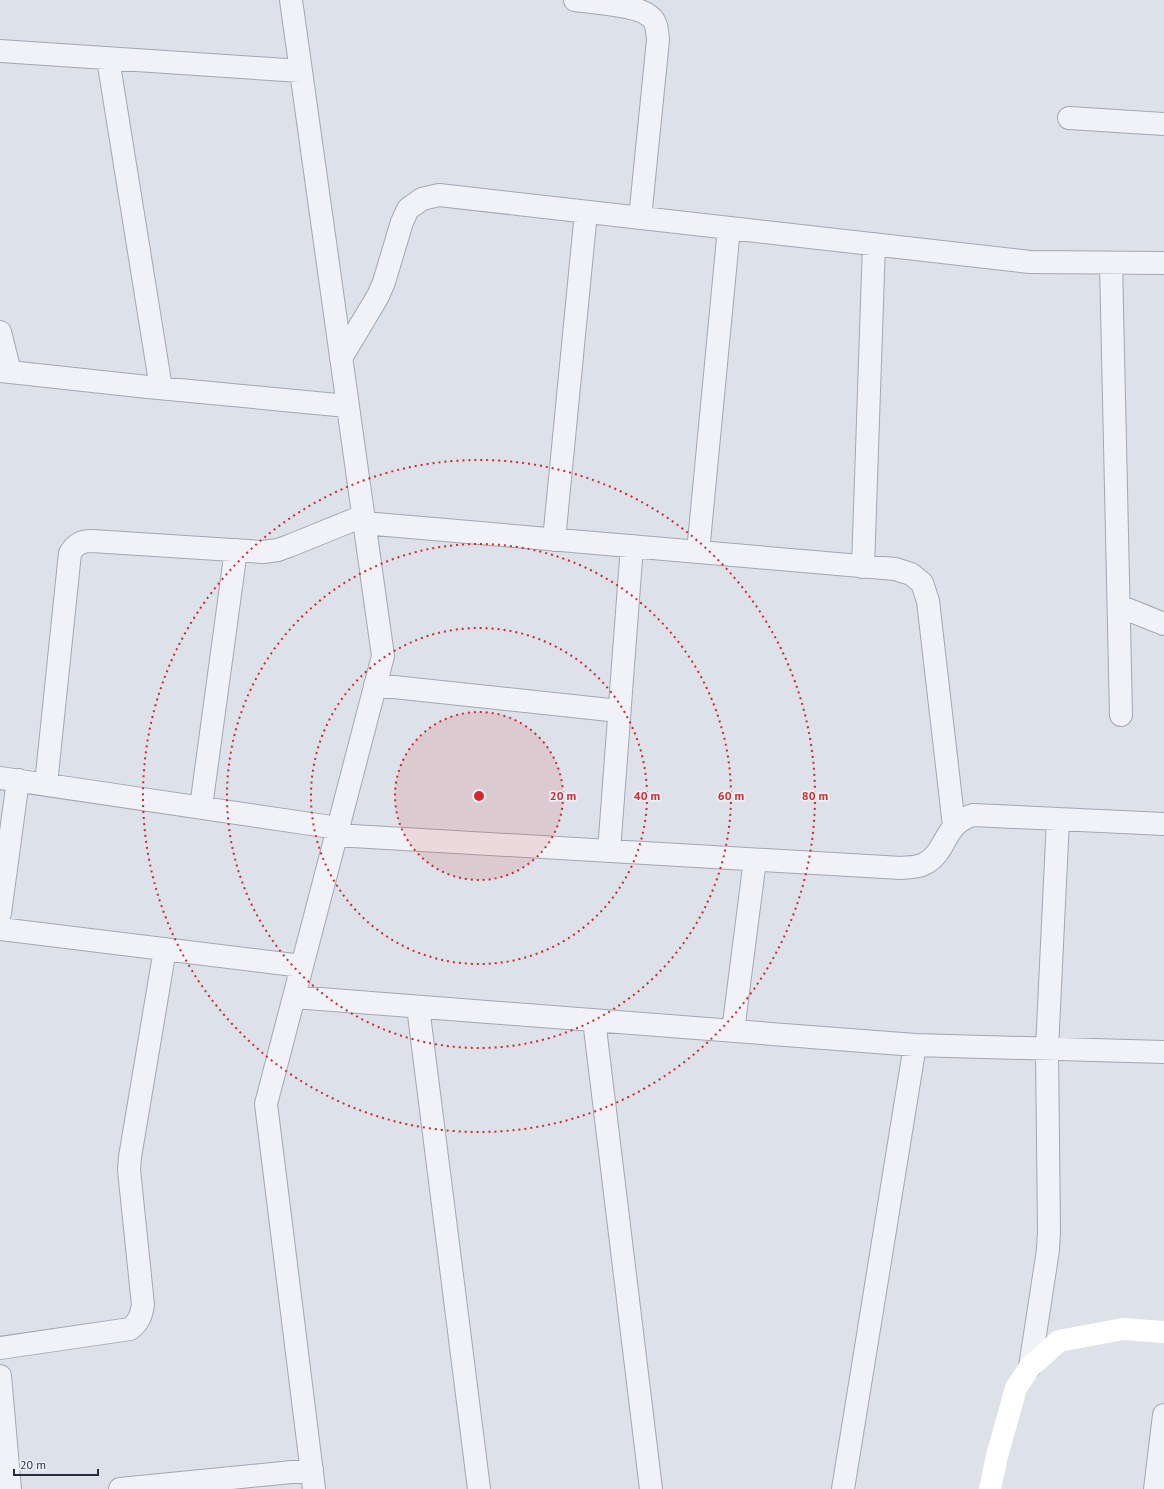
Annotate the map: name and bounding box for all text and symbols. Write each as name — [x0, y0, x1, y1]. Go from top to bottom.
text: 20 m — [550, 788, 576, 803]
text: 40 m — [634, 788, 660, 803]
text: 60 m — [718, 788, 744, 803]
text: 80 m — [802, 788, 828, 803]
centre of rings — [472, 789, 486, 803]
scale bar — [14, 1451, 98, 1477]
text: 20 m — [20, 1457, 46, 1472]

